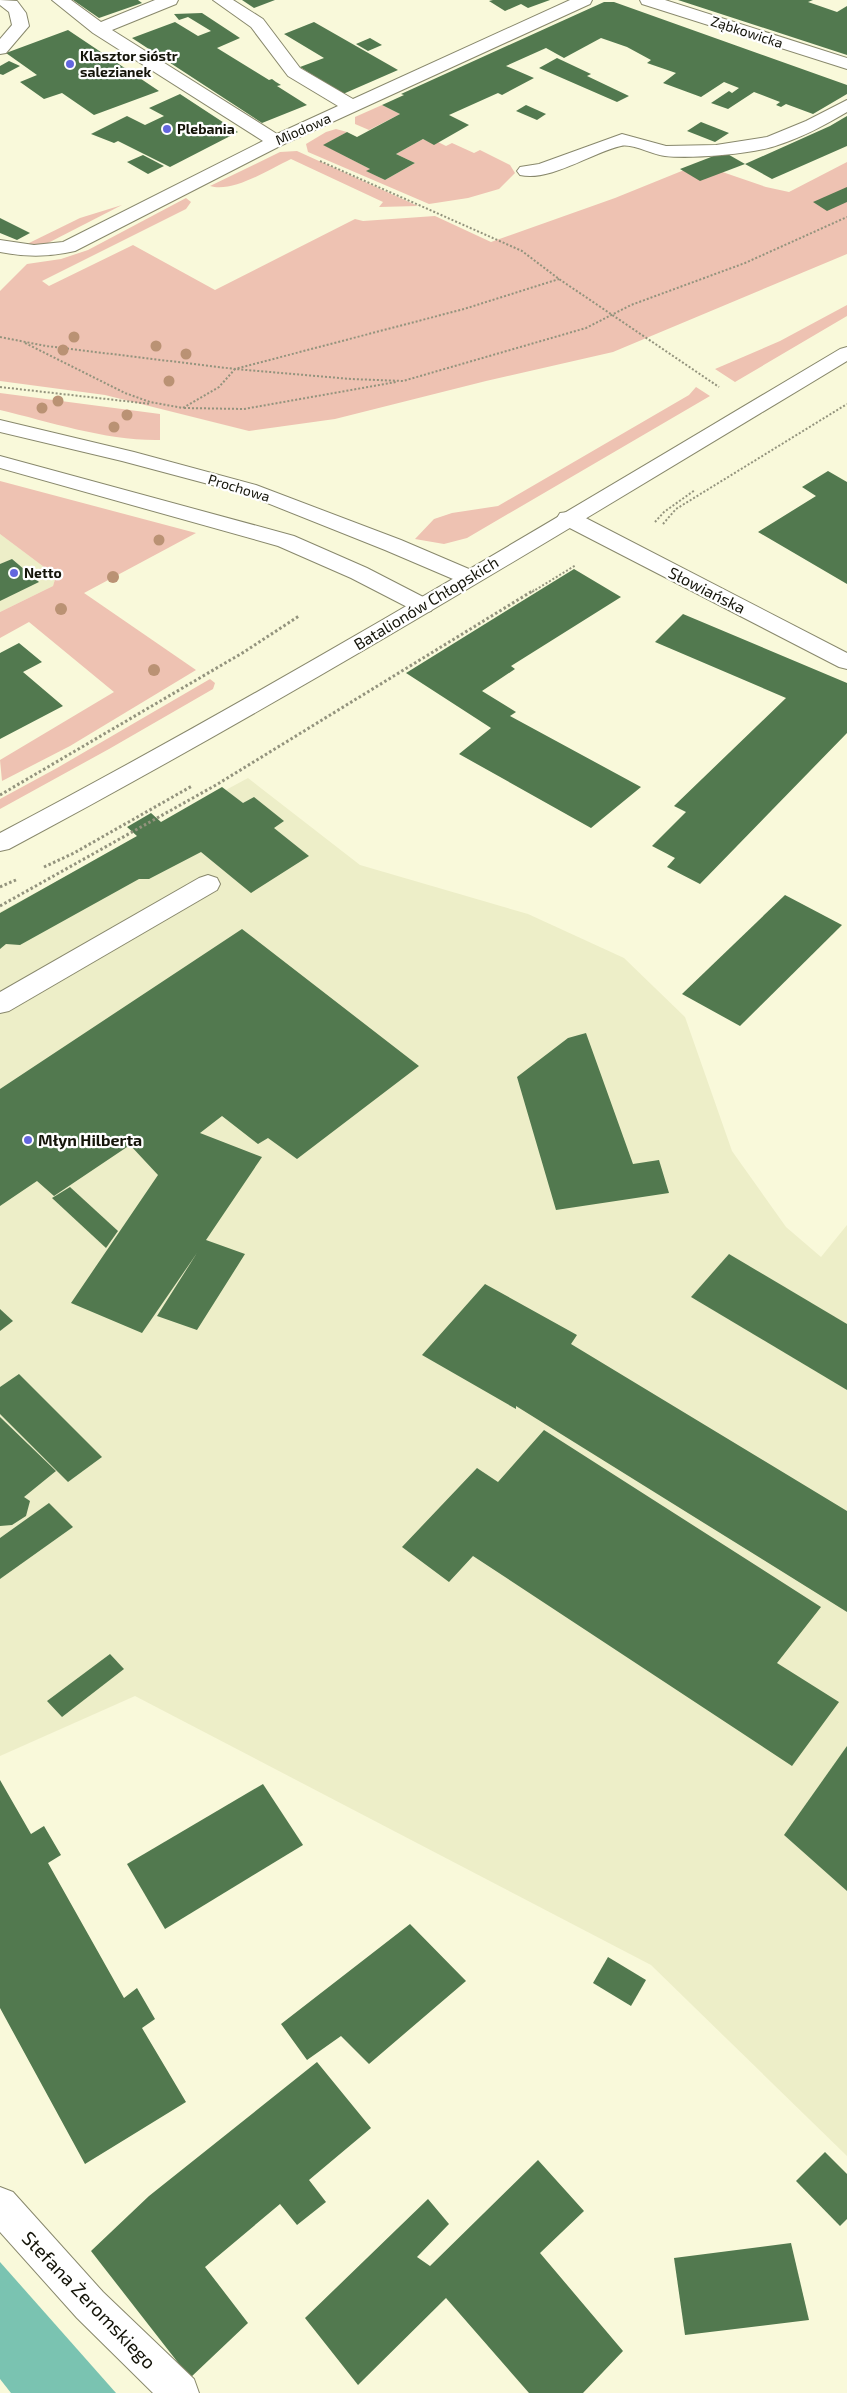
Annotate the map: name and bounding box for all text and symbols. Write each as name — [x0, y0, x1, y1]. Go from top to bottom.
street label: Ząbkowicka — [709, 12, 785, 51]
place label: Klasztor sióstr salezianek — [80, 47, 178, 80]
marker: Klasztor sióstr salezianek — [64, 58, 76, 70]
street label: Miodowa — [272, 109, 333, 148]
place label: Plebania — [177, 120, 235, 137]
marker: Plebania — [161, 123, 173, 135]
street label: Prochowa — [206, 470, 272, 505]
street label: Batalionów Chłopskich — [350, 552, 502, 653]
street label: Słowiańska — [666, 562, 749, 617]
place label: Netto — [24, 564, 62, 581]
marker: Netto — [8, 567, 20, 579]
place label: Młyn Hilberta — [38, 1130, 142, 1150]
marker: Młyn Hilberta — [22, 1134, 34, 1146]
street label: Stefana Żeromskiego — [18, 2226, 161, 2373]

